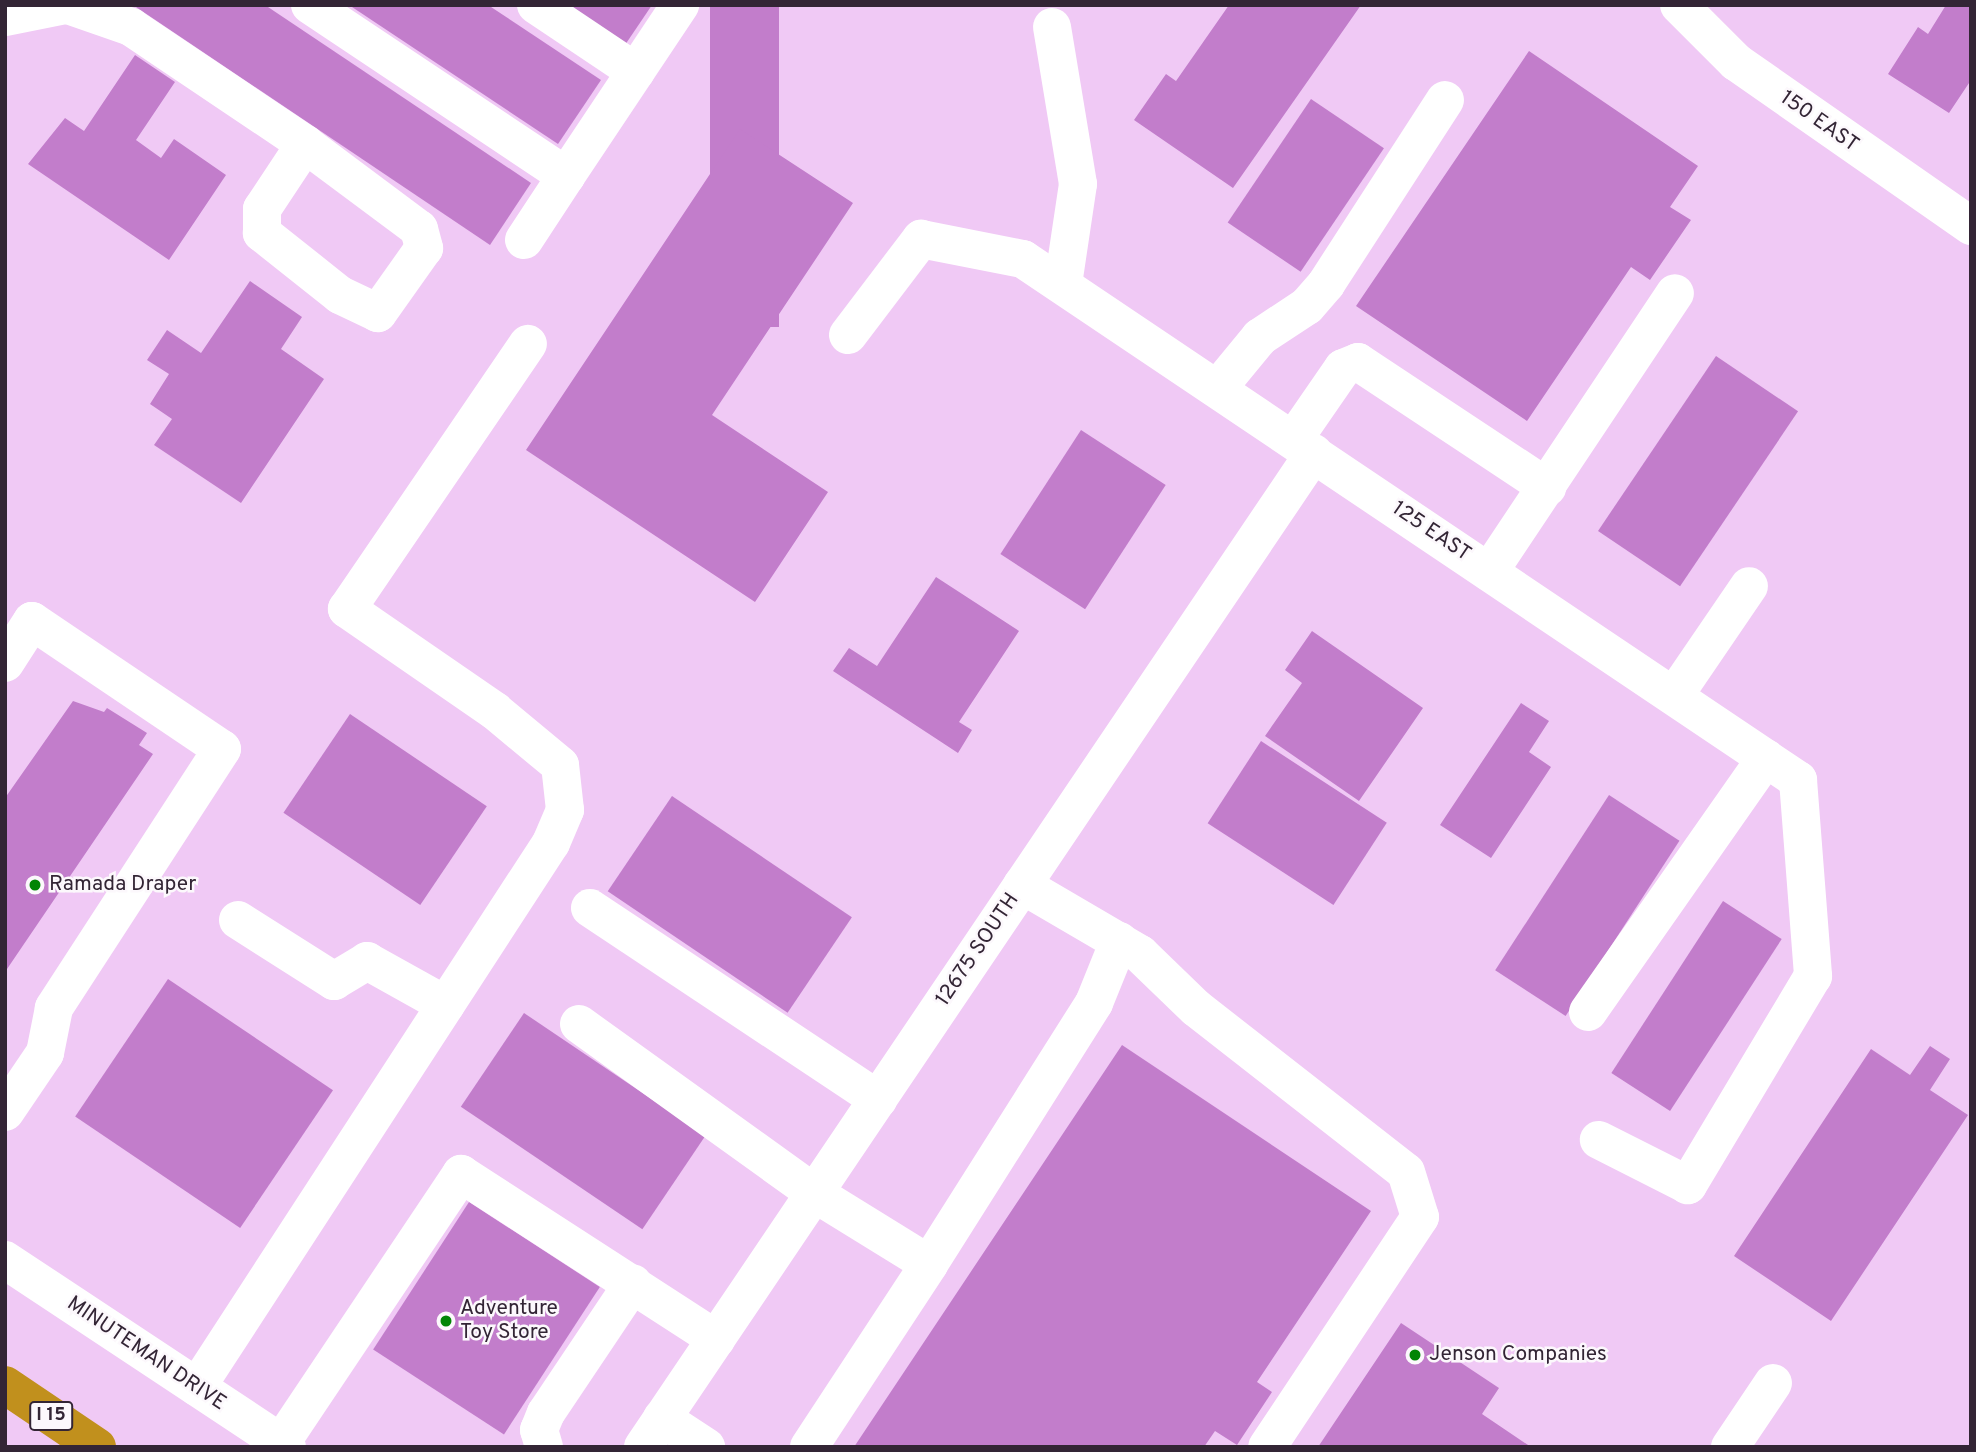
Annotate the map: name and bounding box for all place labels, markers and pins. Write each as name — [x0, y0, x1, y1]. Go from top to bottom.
place label: Ramada Draper — [49, 872, 196, 898]
marker: Ramada Draper — [27, 877, 43, 893]
place label: Adventure Toy Store — [460, 1296, 558, 1346]
marker: Adventure Toy Store — [438, 1313, 454, 1329]
place label: Jenson Companies — [1429, 1342, 1607, 1368]
marker: Jenson Companies — [1407, 1347, 1423, 1363]

